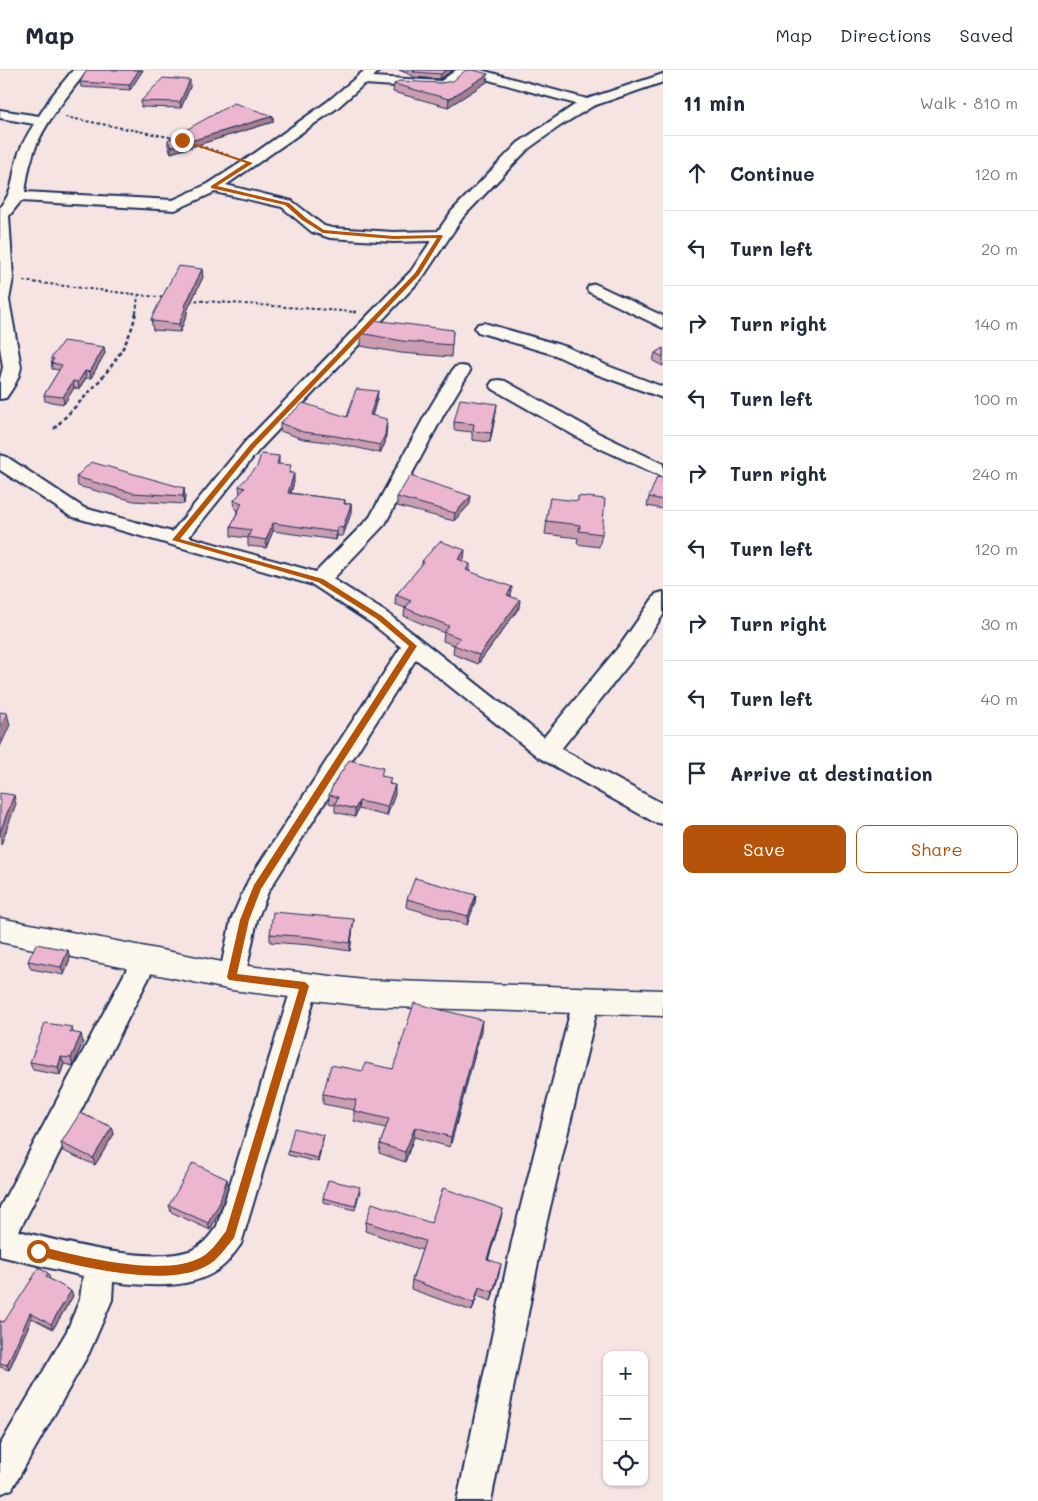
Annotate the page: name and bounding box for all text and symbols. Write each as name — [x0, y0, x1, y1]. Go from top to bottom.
text: Map — [25, 19, 74, 50]
text: Map — [775, 23, 812, 47]
text: Directions — [840, 23, 932, 47]
text: Saved — [960, 23, 1013, 47]
text: 11 min — [683, 89, 745, 116]
text: Walk · 810 m — [920, 92, 1018, 113]
route end — [171, 129, 194, 152]
icon: ahead — [683, 159, 711, 187]
text: Continue — [730, 161, 815, 186]
text: 120 m — [974, 163, 1018, 184]
icon: left — [683, 234, 711, 262]
text: Turn left — [730, 236, 813, 261]
text: 20 m — [981, 238, 1018, 259]
icon: right — [683, 309, 711, 337]
text: Turn right — [730, 311, 827, 336]
text: 140 m — [974, 313, 1018, 334]
icon: left — [683, 384, 711, 412]
text: Turn left — [730, 386, 813, 411]
text: 100 m — [973, 388, 1018, 409]
icon: right — [683, 459, 711, 487]
text: Turn right — [730, 461, 827, 486]
text: 240 m — [972, 463, 1018, 484]
icon: left — [683, 534, 711, 562]
text: Turn left — [730, 536, 813, 561]
text: 120 m — [974, 538, 1018, 559]
icon: right — [683, 609, 711, 637]
text: Turn right — [730, 611, 827, 636]
text: 30 m — [981, 613, 1018, 634]
icon: left — [683, 684, 711, 712]
text: Turn left — [730, 686, 813, 711]
text: 40 m — [981, 688, 1018, 709]
icon: arrive — [683, 759, 711, 787]
text: Arrive at destination — [730, 761, 933, 786]
button: Save — [683, 825, 846, 873]
button: Share — [856, 825, 1018, 873]
route start — [27, 1240, 50, 1263]
map controls — [603, 1351, 648, 1486]
button: + — [603, 1351, 648, 1396]
button: − — [603, 1396, 648, 1441]
button: locate — [603, 1441, 648, 1486]

